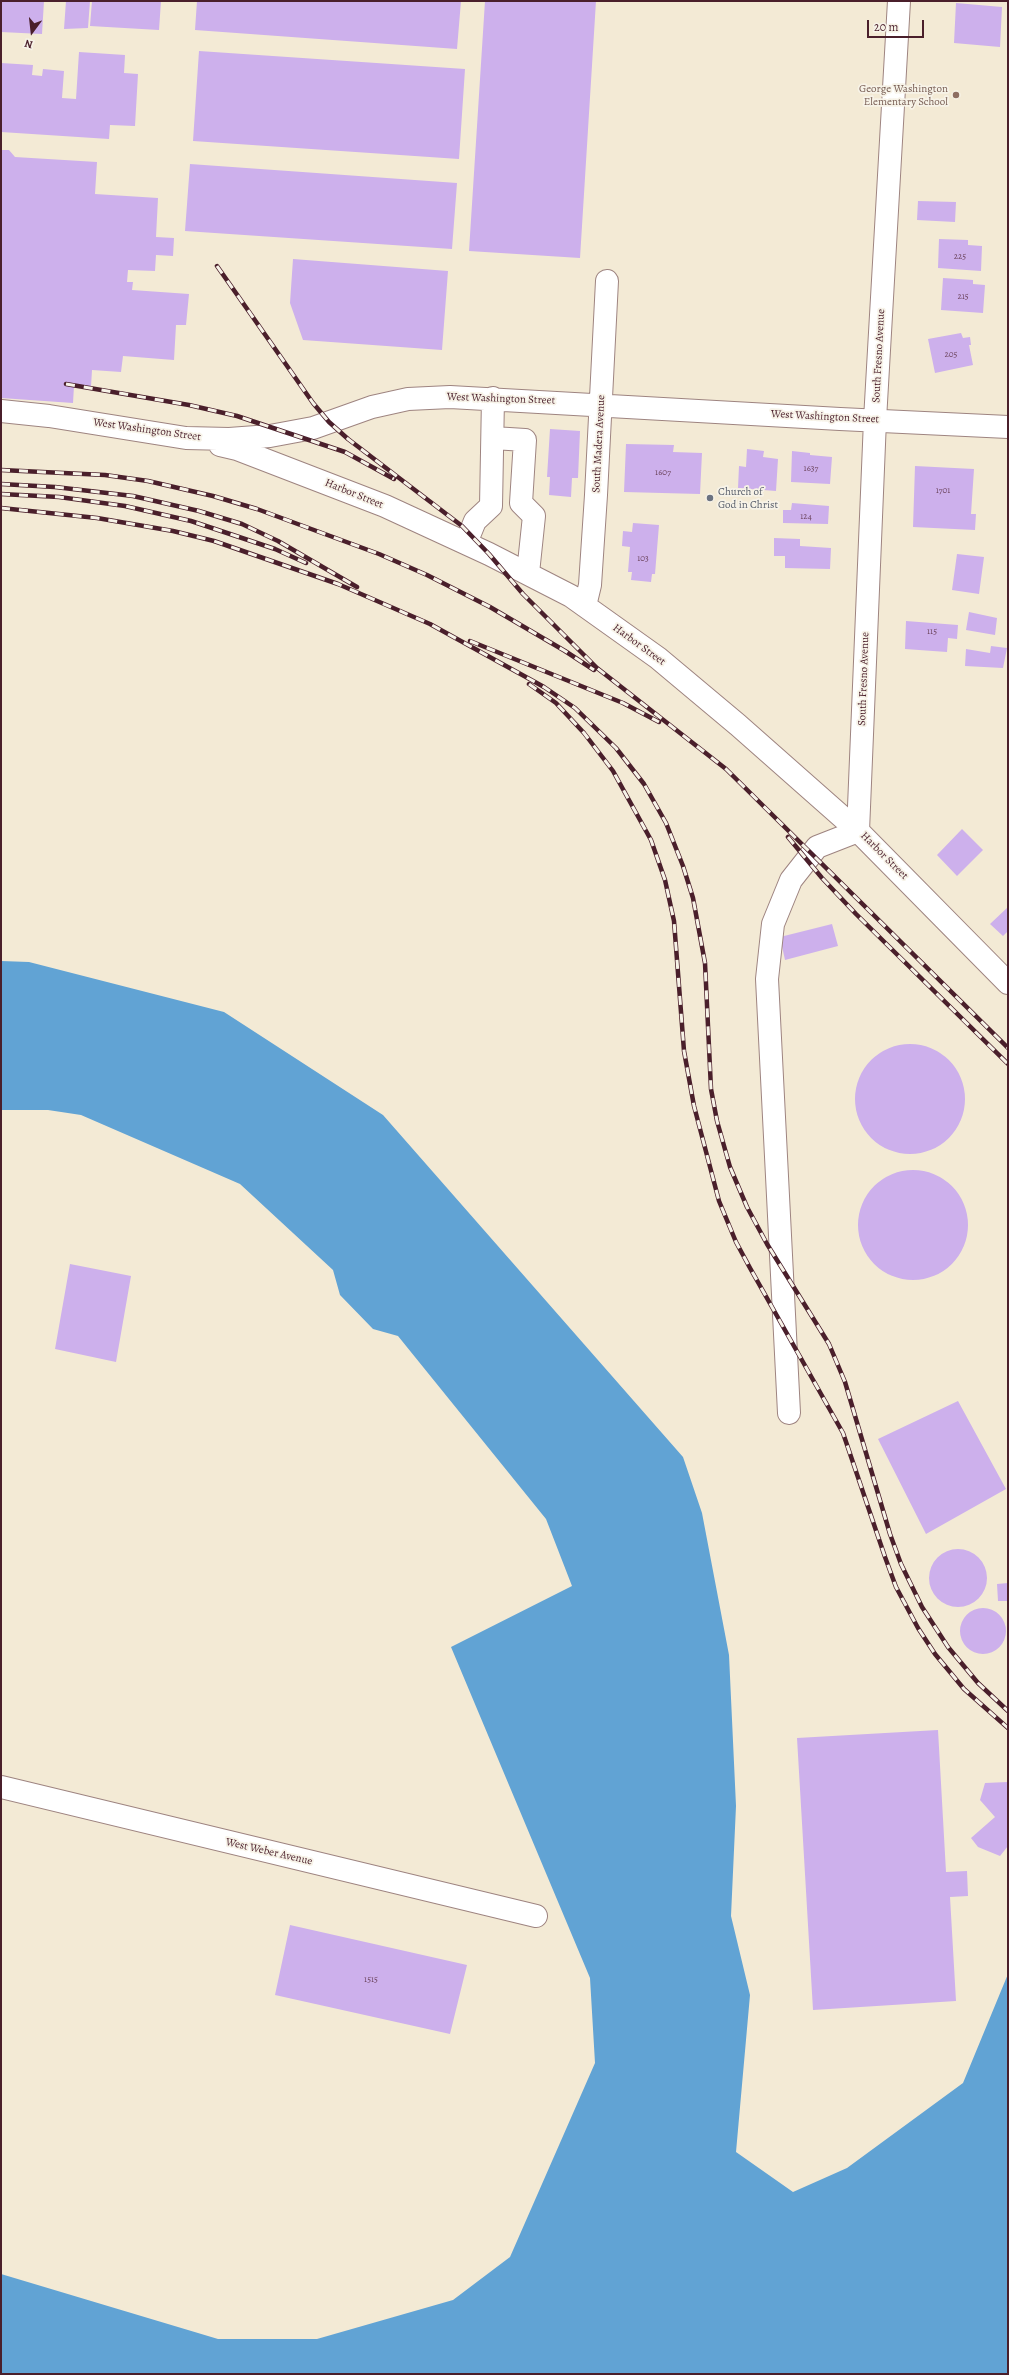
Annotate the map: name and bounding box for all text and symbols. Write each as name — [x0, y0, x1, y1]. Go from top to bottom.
north arrow — [12, 12, 52, 52]
scale bar — [869, 12, 926, 38]
text: 20 m — [874, 19, 898, 35]
text: N — [23, 36, 35, 52]
place label: George Washington Elementary School — [859, 82, 948, 108]
marker: George Washington Elementary School — [951, 90, 961, 100]
house number: 225 — [954, 252, 966, 262]
house number: 215 — [957, 292, 969, 302]
street label: South Fresno Avenue — [870, 309, 888, 403]
house number: 205 — [945, 350, 957, 360]
street label: West Washington Street — [447, 391, 555, 407]
street label: South Madera Avenue — [590, 395, 608, 493]
street label: West Washington Street — [771, 408, 879, 426]
street label: West Washington Street — [92, 416, 202, 444]
house number: 1637 — [804, 464, 818, 474]
house number: 1607 — [655, 468, 671, 478]
street label: Harbor Street — [323, 476, 385, 512]
place label: Church of God in Christ — [718, 485, 778, 511]
house number: 1701 — [936, 486, 950, 496]
marker: Church of God in Christ — [705, 493, 715, 503]
house number: 124 — [800, 512, 812, 522]
house number: 103 — [637, 554, 649, 564]
street label: Harbor Street — [610, 621, 668, 669]
house number: 115 — [927, 627, 937, 637]
street label: South Fresno Avenue — [856, 632, 872, 726]
street label: Harbor Street — [857, 829, 911, 883]
street label: West Weber Avenue — [224, 1836, 314, 1868]
house number: 1515 — [364, 1975, 378, 1985]

